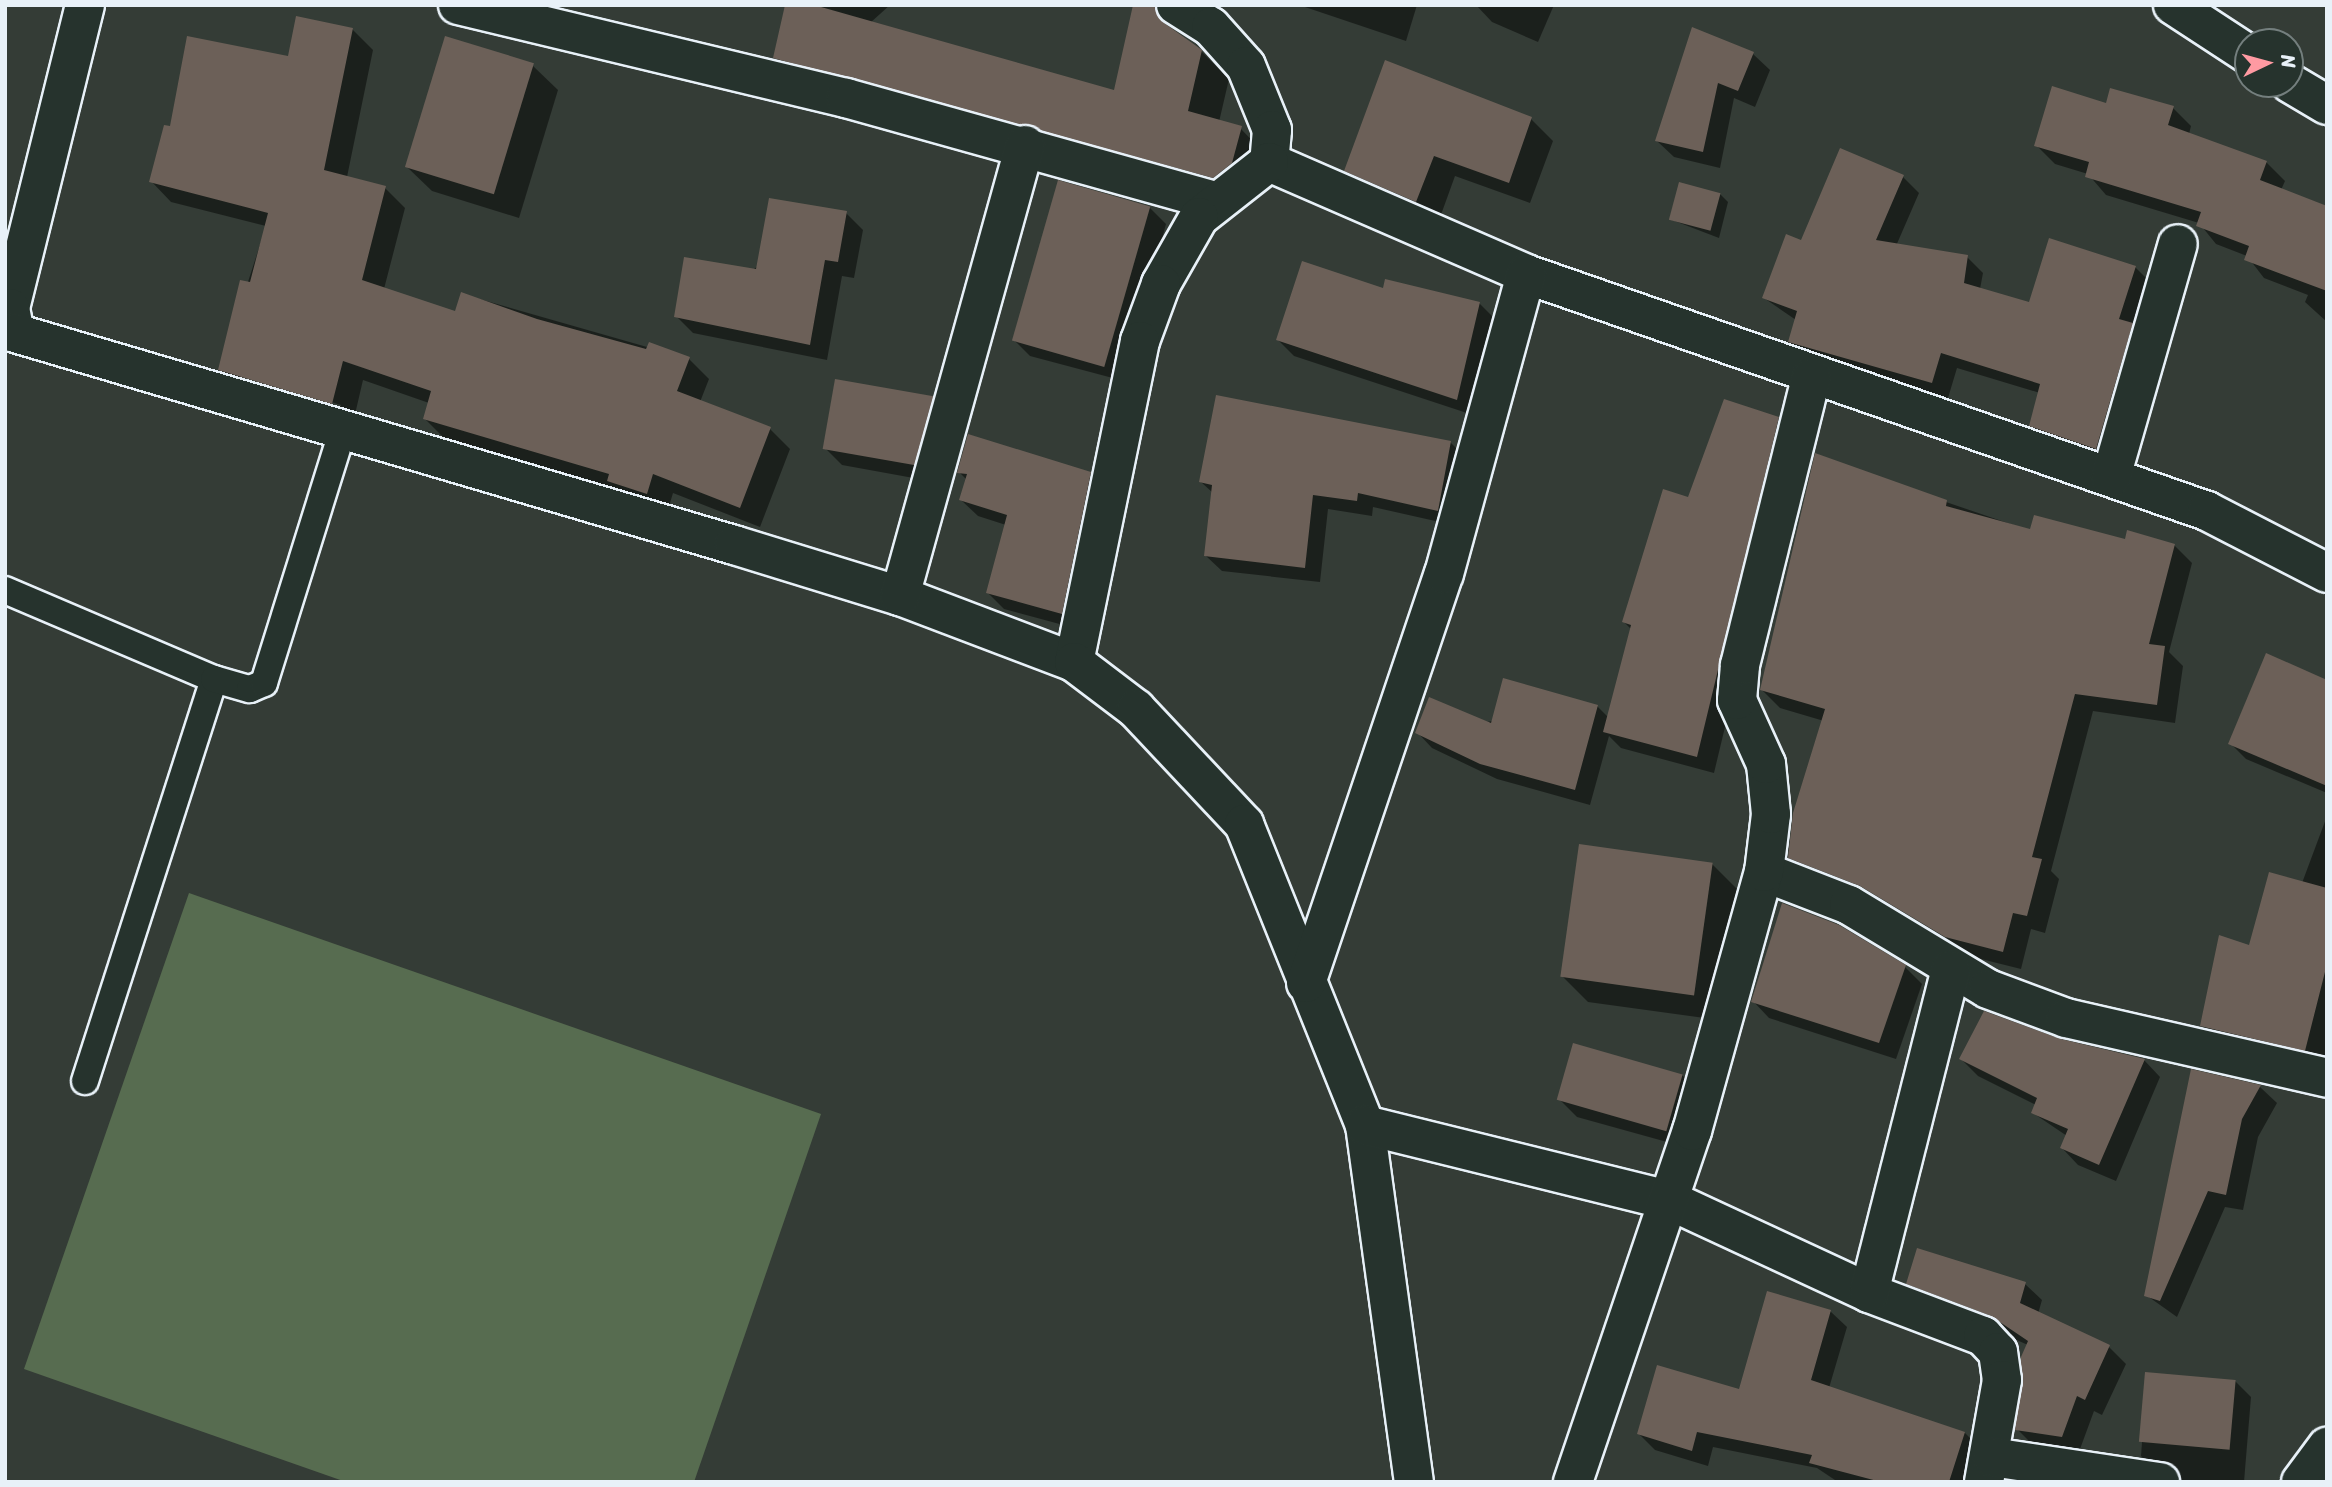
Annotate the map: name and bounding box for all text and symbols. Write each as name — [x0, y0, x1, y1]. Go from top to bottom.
north arrow — [2234, 28, 2304, 98]
text: N — [2271, 53, 2305, 69]

